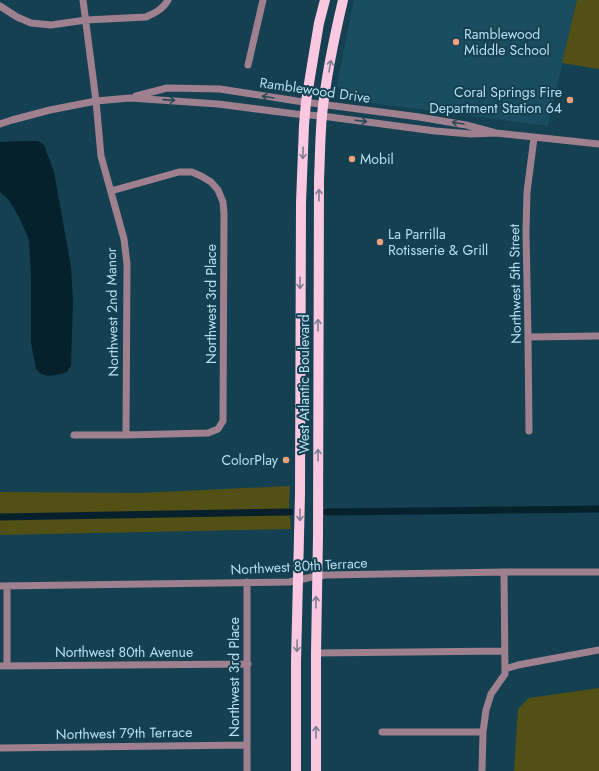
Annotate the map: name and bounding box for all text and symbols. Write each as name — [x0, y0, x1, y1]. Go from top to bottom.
place label: Ramblewood Middle School — [464, 24, 550, 60]
marker: Ramblewood Middle School — [451, 37, 461, 47]
one-way arrow — [326, 60, 334, 73]
street label: Ramblewood Drive — [258, 72, 372, 108]
place label: Coral Springs Fire Department Station 64 — [429, 82, 562, 118]
one-way arrow — [262, 93, 275, 101]
marker: Coral Springs Fire Department Station 64 — [565, 95, 575, 105]
one-way arrow — [162, 97, 175, 104]
one-way arrow — [354, 117, 367, 125]
one-way arrow — [452, 119, 465, 127]
one-way arrow — [299, 146, 306, 159]
place label: Mobil — [360, 149, 394, 169]
marker: Mobil — [347, 154, 357, 164]
one-way arrow — [315, 189, 323, 202]
street label: Northwest 5th Street — [504, 223, 526, 344]
place label: La Parrilla Rotisserie & Grill — [388, 224, 488, 260]
marker: La Parrilla Rotisserie & Grill — [375, 237, 385, 247]
street label: Northwest 3rd Place — [201, 244, 221, 364]
street label: Northwest 2nd Manor — [101, 247, 123, 377]
one-way arrow — [296, 276, 304, 289]
street label: West Atlantic Boulevard — [294, 314, 314, 454]
one-way arrow — [314, 319, 322, 332]
one-way arrow — [314, 449, 322, 462]
place label: ColorPlay — [221, 450, 279, 470]
marker: ColorPlay — [281, 455, 291, 465]
one-way arrow — [296, 508, 304, 521]
street label: Northwest 80th Terrace — [230, 552, 368, 580]
one-way arrow — [313, 596, 320, 609]
street label: Northwest 3rd Place — [224, 617, 244, 737]
one-way arrow — [293, 639, 301, 652]
street label: Northwest 80th Avenue — [55, 642, 193, 662]
street label: Northwest 79th Terrace — [56, 722, 192, 744]
one-way arrow — [312, 726, 320, 739]

